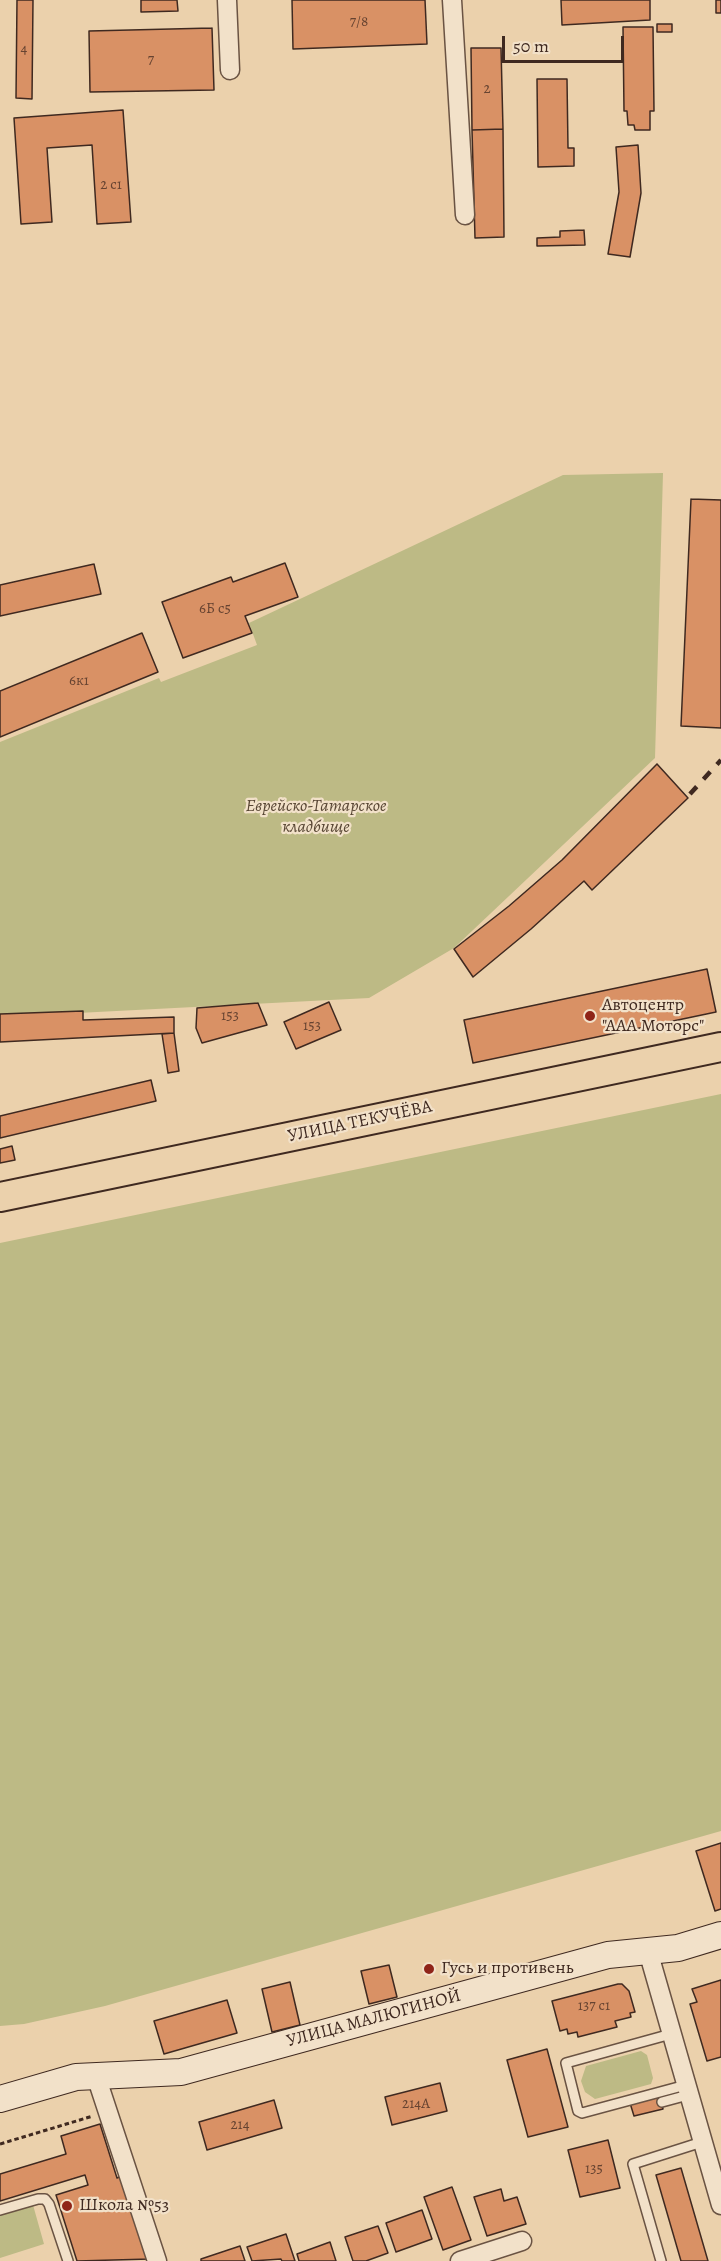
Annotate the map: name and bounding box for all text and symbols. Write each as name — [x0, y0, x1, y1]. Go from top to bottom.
house number: 7/8 — [350, 13, 368, 31]
scale bar — [505, 24, 626, 62]
text: 50 m — [513, 34, 549, 58]
house number: 4 — [21, 40, 27, 58]
house number: 7 — [148, 51, 154, 69]
house number: 2 — [483, 80, 491, 98]
house number: 2 с1 — [100, 176, 122, 194]
house number: 6Б с5 — [199, 600, 231, 618]
house number: 6к1 — [69, 672, 89, 690]
park label: Еврейско-Татарское кладбище — [245, 796, 387, 838]
place label: Автоцентр "ААА Моторс" — [602, 995, 704, 1038]
house number: 153 — [221, 1007, 239, 1025]
marker: Автоцентр "ААА Моторс" — [583, 1009, 597, 1023]
house number: 153 — [303, 1017, 321, 1035]
street label: УЛИЦА ТЕКУЧЁВА — [286, 1096, 434, 1148]
place label: Гусь и противень — [441, 1958, 574, 1980]
marker: Гусь и противень — [422, 1962, 436, 1976]
street label: УЛИЦА МАЛЮГИНОЙ — [284, 1985, 464, 2053]
house number: 137 с1 — [578, 1997, 610, 2015]
house number: 214А — [402, 2095, 430, 2113]
house number: 214 — [230, 2116, 250, 2134]
house number: 135 — [585, 2160, 603, 2178]
place label: Школа №53 — [79, 2195, 169, 2217]
marker: Школа №53 — [60, 2199, 74, 2213]

